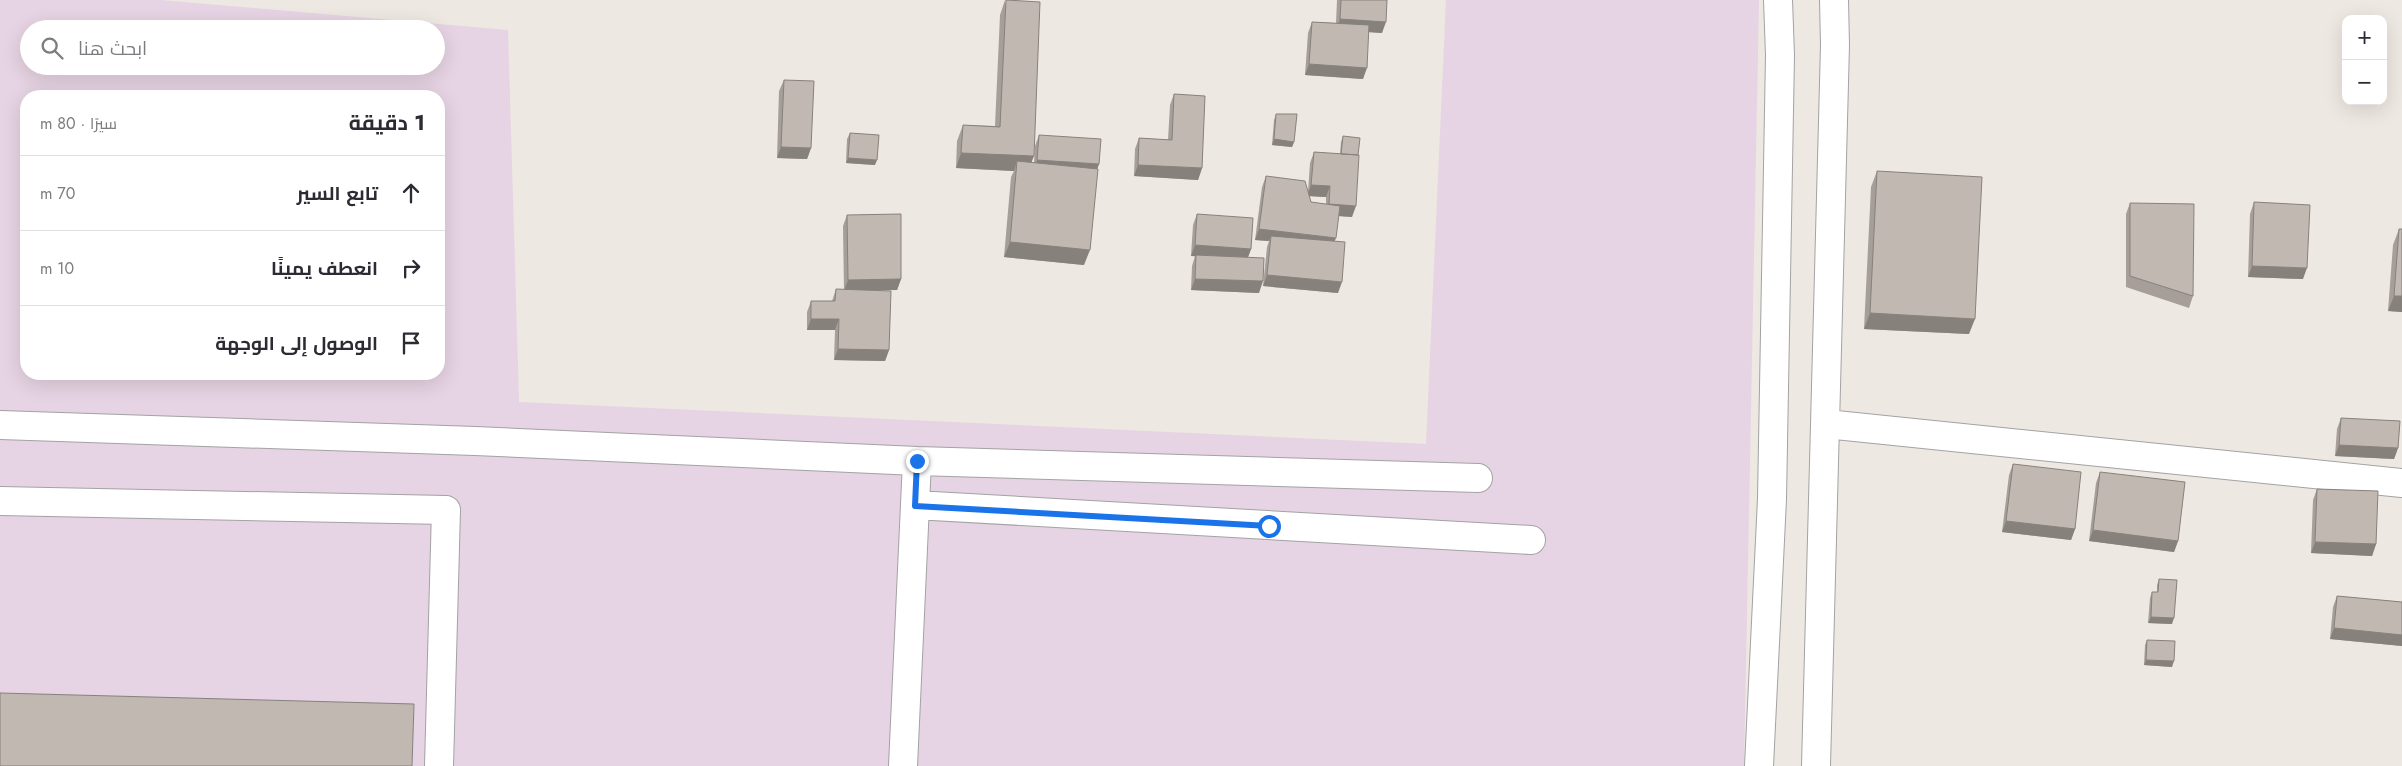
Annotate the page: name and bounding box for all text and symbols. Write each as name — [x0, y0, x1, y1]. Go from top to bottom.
map controls — [2342, 15, 2387, 105]
button: + — [2342, 15, 2387, 60]
search box — [20, 20, 445, 75]
icon: search — [38, 34, 66, 62]
text: ابحث هنا — [78, 35, 147, 62]
button: − — [2342, 60, 2387, 105]
text: 1 دقيقة — [349, 108, 425, 138]
text: سيرًا · 80 m — [40, 112, 117, 135]
icon: ahead — [397, 179, 425, 207]
text: تابع السير — [297, 180, 378, 207]
text: 70 m — [40, 182, 75, 205]
icon: right — [397, 254, 425, 282]
text: انعطف يمينًا — [271, 255, 378, 282]
text: 10 m — [40, 257, 74, 280]
icon: arrive — [397, 329, 425, 357]
text: الوصول إلى الوجهة — [215, 330, 378, 357]
route end — [906, 450, 929, 473]
route start — [1258, 515, 1281, 538]

